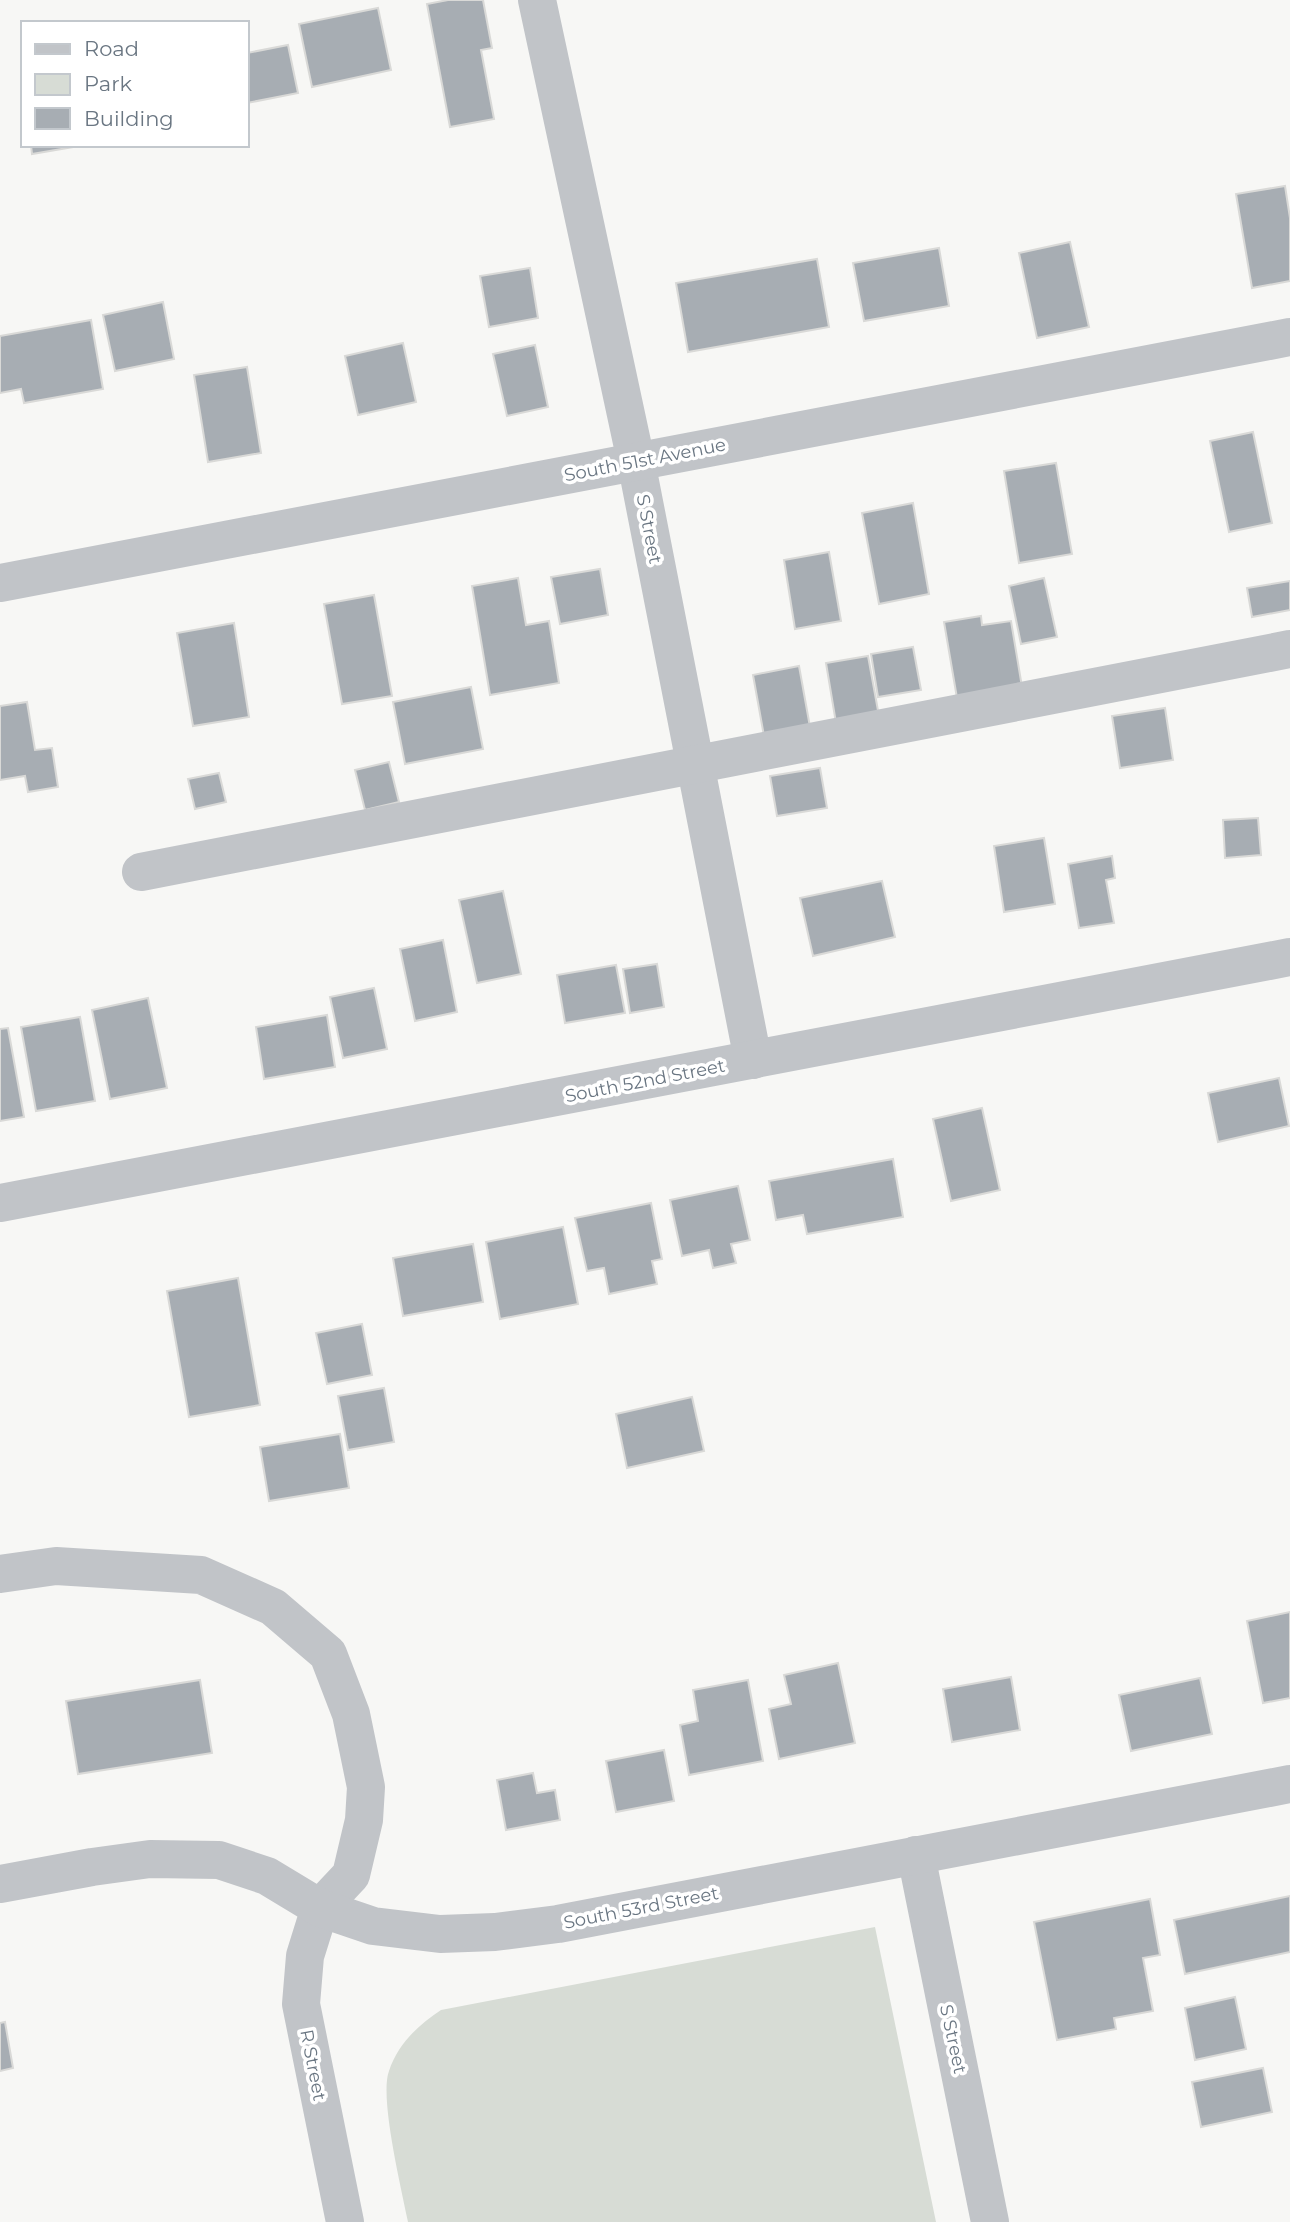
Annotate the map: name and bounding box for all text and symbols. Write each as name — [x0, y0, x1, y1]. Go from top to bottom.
legend — [21, 21, 248, 147]
text: Road — [84, 36, 139, 61]
text: Park — [84, 71, 132, 96]
text: Building — [84, 106, 174, 131]
street label: South 51st Avenue — [562, 434, 728, 486]
street label: S Street — [632, 492, 666, 566]
street label: South 52nd Street — [563, 1055, 727, 1107]
street label: South 53rd Street — [562, 1882, 720, 1934]
street label: S Street — [935, 2002, 971, 2076]
street label: R Street — [295, 2027, 331, 2103]

